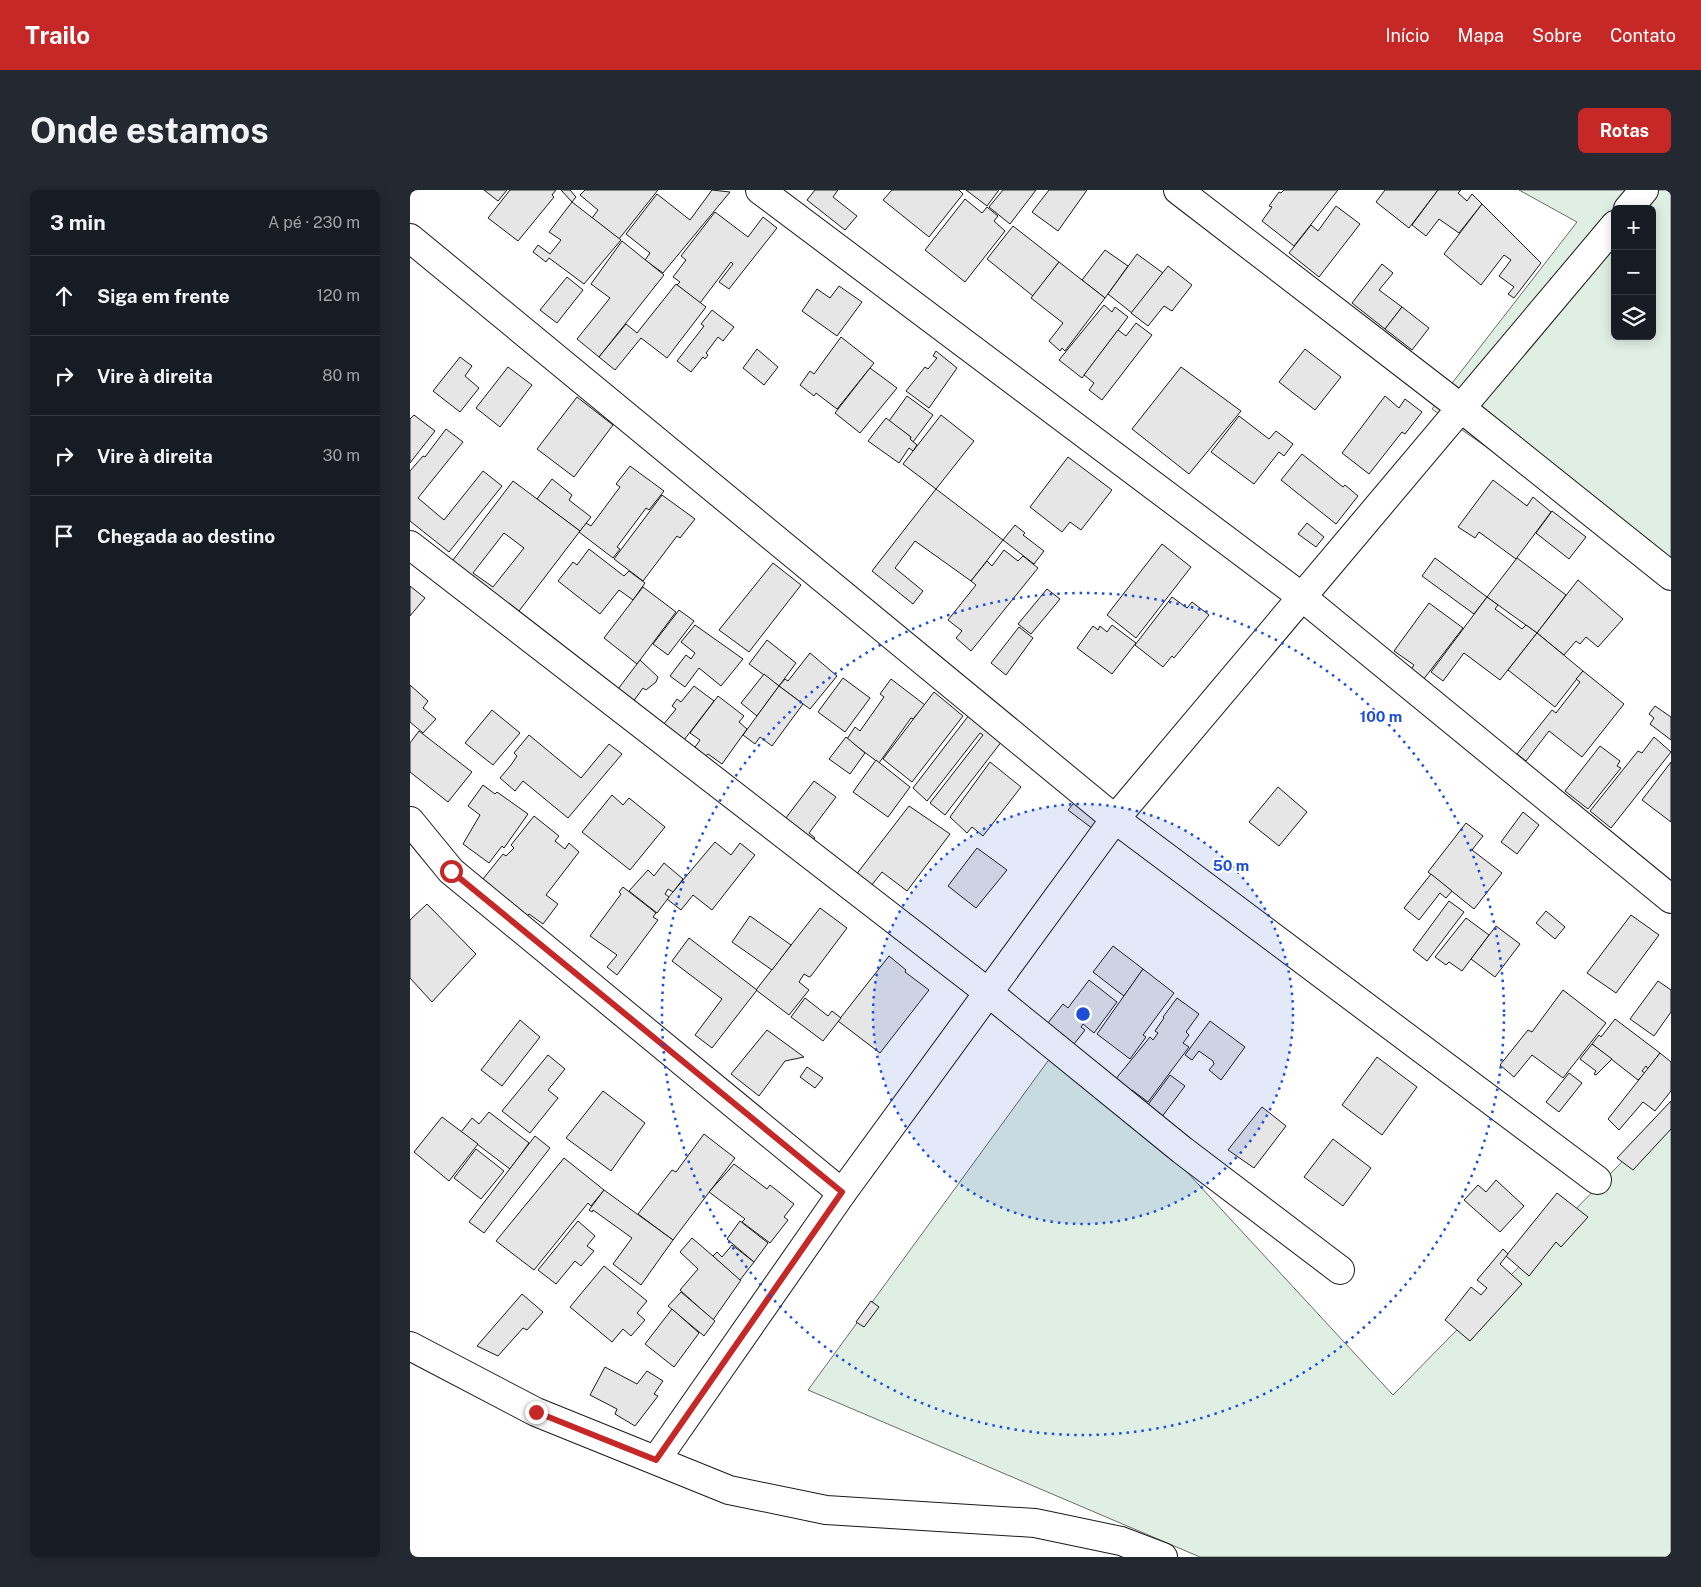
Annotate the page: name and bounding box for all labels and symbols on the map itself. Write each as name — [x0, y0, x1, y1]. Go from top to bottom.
text: 100 m — [1360, 708, 1402, 725]
text: 50 m — [1213, 857, 1249, 874]
route start — [440, 860, 463, 883]
centre of rings — [1074, 1005, 1092, 1023]
route end — [525, 1401, 548, 1424]

